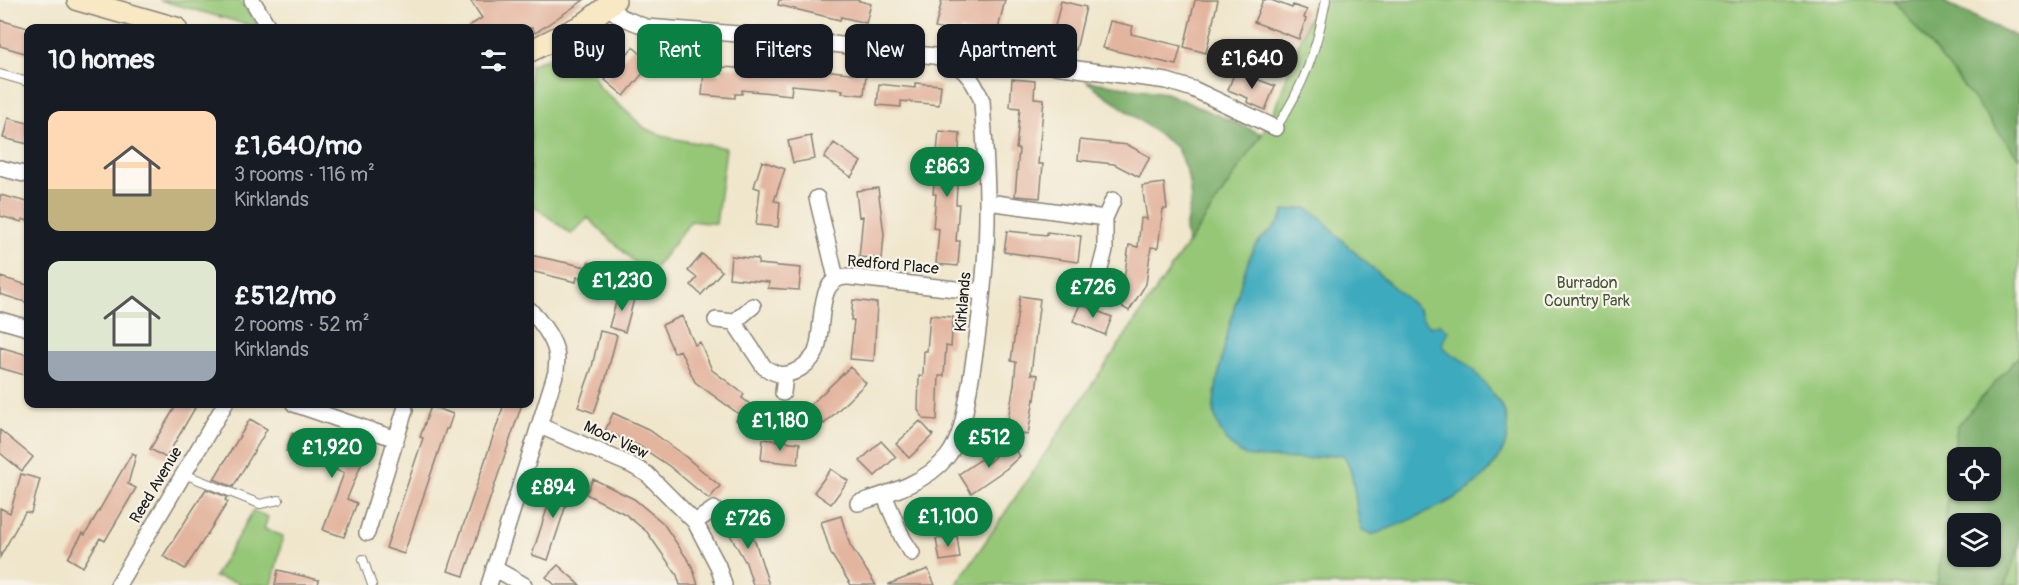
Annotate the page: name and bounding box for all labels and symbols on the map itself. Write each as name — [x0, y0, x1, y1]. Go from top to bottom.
pin: £1,640 — [1203, 39, 1301, 90]
pin: £863 — [911, 147, 983, 198]
street label: Redford Place — [846, 251, 940, 279]
pin: £1,230 — [573, 261, 671, 312]
pin: £726 — [1057, 268, 1129, 319]
street label: Kirklands — [950, 271, 976, 333]
park label: Burradon Country Park — [1544, 273, 1630, 311]
pin: £1,180 — [731, 401, 829, 452]
street label: Moor View — [580, 416, 652, 464]
pin: £512 — [953, 418, 1025, 469]
pin: £1,920 — [283, 428, 381, 479]
street label: Reed Avenue — [125, 443, 187, 527]
pin: £894 — [517, 468, 589, 519]
pin: £1,100 — [899, 497, 997, 548]
pin: £726 — [712, 499, 784, 550]

